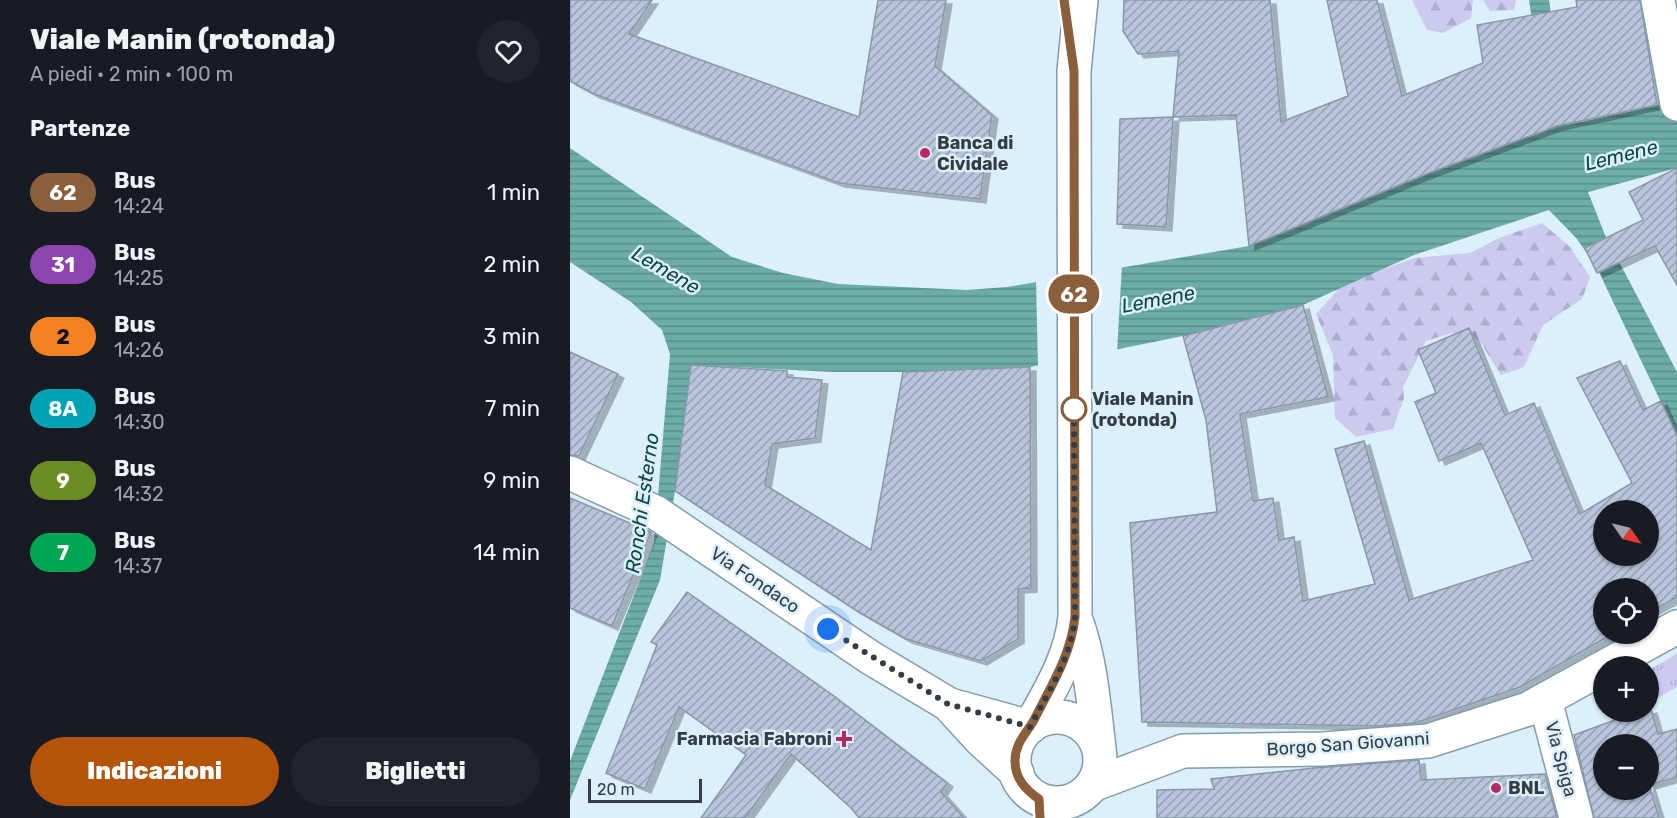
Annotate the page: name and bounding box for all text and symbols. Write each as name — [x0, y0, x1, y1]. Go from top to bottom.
button: heart — [477, 20, 540, 83]
text: Viale Manin (rotonda) — [30, 23, 335, 56]
text: A piedi · 2 min · 100 m — [30, 62, 233, 86]
text: Partenze — [30, 115, 130, 142]
place label: Banca di Cividale — [937, 132, 1013, 175]
water label: Lemene — [1582, 134, 1660, 176]
marker: Banca di Cividale — [918, 146, 932, 160]
text: Bus — [114, 167, 156, 194]
text: 1 min — [487, 179, 540, 206]
text: 62 — [49, 180, 77, 205]
text: 14:24 — [114, 194, 164, 218]
text: Bus — [114, 239, 156, 266]
water label: Lemene — [628, 241, 704, 299]
text: 2 min — [483, 251, 540, 278]
text: 31 — [51, 252, 75, 277]
text: 14:25 — [114, 266, 164, 290]
line badge: 62 — [1047, 274, 1101, 314]
water label: Lemene — [1119, 280, 1197, 318]
text: 62 — [1060, 282, 1088, 307]
text: Bus — [114, 311, 156, 338]
text: 3 min — [483, 323, 540, 350]
text: 2 — [56, 324, 70, 349]
text: 14:26 — [114, 338, 164, 362]
text: Bus — [114, 383, 156, 410]
place label: Viale Manin (rotonda) — [1092, 388, 1194, 431]
text: 7 min — [485, 395, 540, 422]
text: 8A — [48, 396, 78, 421]
marker: Viale Manin (rotonda) — [1061, 396, 1087, 422]
text: 14:30 — [114, 410, 165, 434]
water label: Ronchi Esterno — [620, 431, 664, 575]
text: Bus — [114, 455, 156, 482]
text: 9 min — [483, 467, 540, 494]
text: 9 — [56, 468, 70, 493]
text: 14:32 — [114, 482, 164, 506]
north arrow — [1593, 500, 1659, 566]
map controls — [1593, 500, 1659, 800]
text: Bus — [114, 527, 156, 554]
text: 14 min — [473, 539, 540, 566]
text: 7 — [57, 540, 69, 565]
street label: Via Fondaco — [706, 542, 804, 618]
text: 14:37 — [114, 554, 162, 578]
button: locate — [1593, 578, 1659, 644]
your location — [813, 614, 843, 644]
button: + — [1593, 656, 1659, 722]
street label: Via Spiga — [1540, 719, 1582, 799]
street label: Borgo San Giovanni — [1266, 727, 1430, 761]
place label: Farmacia Fabroni — [677, 728, 832, 750]
marker: Farmacia Fabroni — [837, 732, 851, 746]
button: − — [1593, 734, 1659, 800]
button: Indicazioni — [30, 737, 279, 806]
button: Biglietti — [291, 737, 540, 806]
scale bar — [588, 776, 702, 804]
place label: BNL — [1508, 777, 1545, 799]
text: 20 m — [597, 780, 635, 799]
marker: BNL — [1489, 781, 1503, 795]

